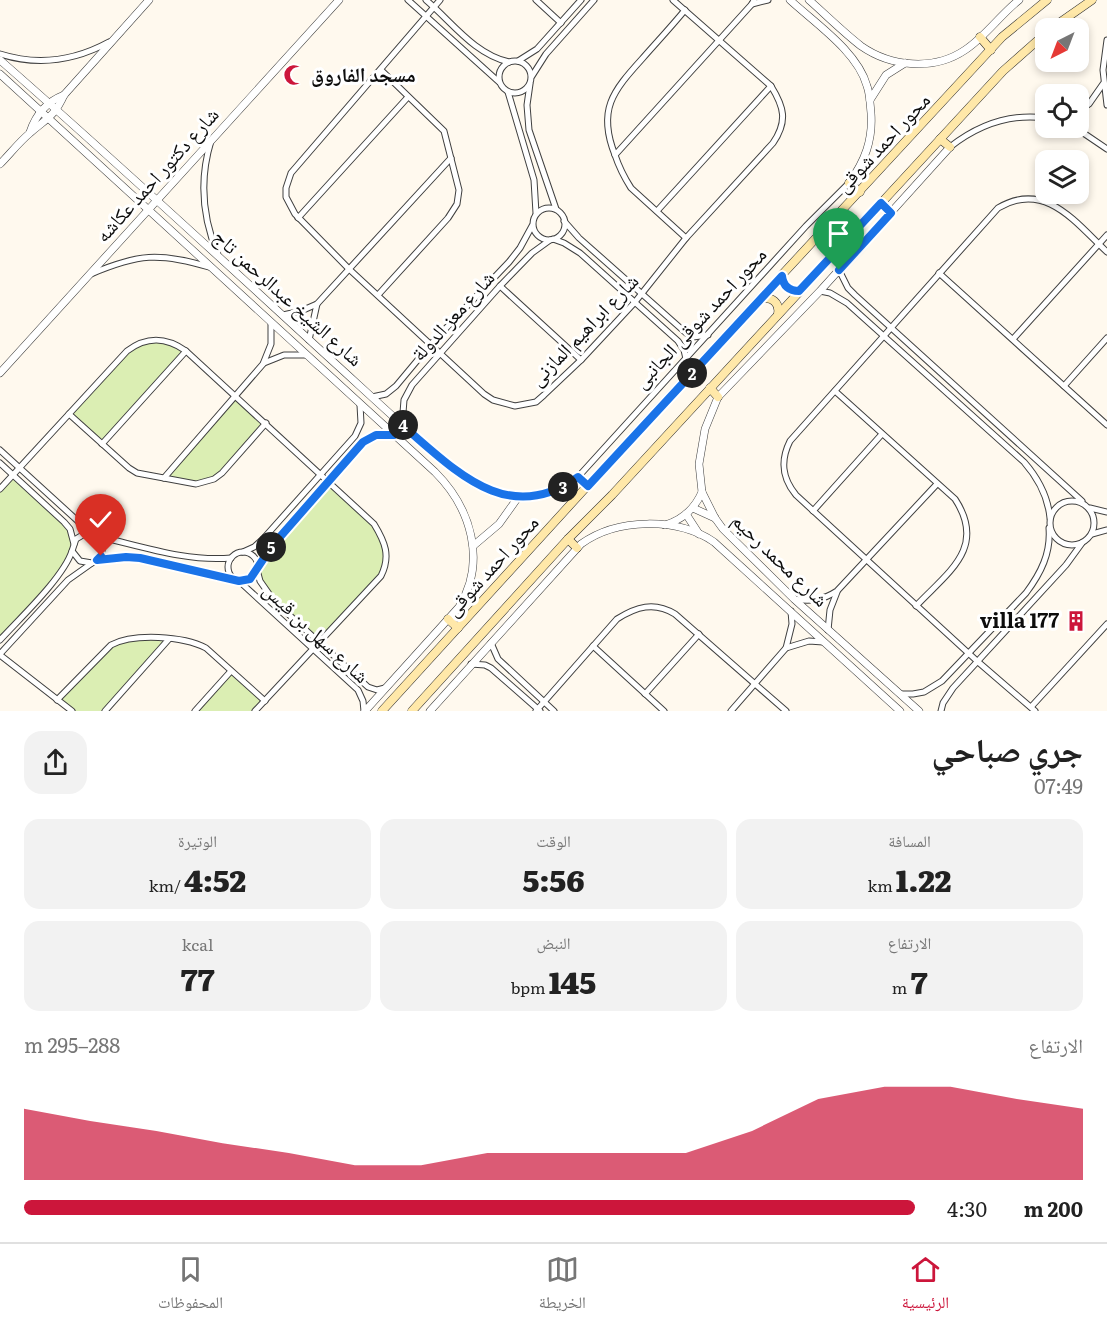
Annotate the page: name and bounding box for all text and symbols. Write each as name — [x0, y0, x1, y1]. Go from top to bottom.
north arrow — [1035, 18, 1089, 72]
map controls — [1035, 18, 1089, 204]
place label: مسجد الفاروق — [311, 58, 416, 88]
mosque icon: مسجد الفاروق — [282, 63, 306, 87]
button: locate — [1035, 84, 1089, 138]
street label: محور احمد شوقى — [827, 85, 936, 198]
street label: شارع دكتور احمد عكاشه — [87, 99, 224, 248]
button: layers — [1035, 150, 1089, 204]
pin — [813, 208, 864, 270]
icon: arrive — [822, 217, 855, 250]
street label: شارع الشيخ عبدالرحمن تاج — [208, 221, 371, 372]
street label: محور احمد شوقى الجانبى — [625, 239, 772, 394]
street label: شارع معز الدولة — [403, 263, 500, 367]
street label: شارع ابراهيم المازنى — [521, 266, 645, 392]
pin: 2 — [677, 358, 707, 388]
text: 2 — [688, 361, 696, 385]
pin: 4 — [388, 410, 418, 440]
text: 4 — [398, 413, 408, 437]
pin: 3 — [548, 472, 578, 502]
text: 3 — [559, 475, 567, 499]
pin — [75, 494, 126, 556]
icon: check — [84, 503, 117, 536]
street label: شارع محمد رحيم — [726, 505, 837, 613]
street label: محور احمد شوقى — [437, 507, 544, 622]
pin: 5 — [256, 532, 286, 562]
text: 5 — [267, 535, 275, 559]
street label: شارع سهل بن قيس — [257, 574, 377, 689]
place label: villa 177 — [980, 604, 1059, 634]
building icon: villa 177 — [1064, 609, 1088, 633]
text: جري صباحي — [931, 723, 1083, 772]
button: share — [24, 731, 87, 794]
text: 07:49 — [1034, 770, 1083, 800]
text: الوتيرة — [178, 828, 217, 852]
text: الوقت — [536, 828, 571, 852]
text: المسافة — [888, 828, 931, 852]
text: 4:52 — [184, 857, 246, 901]
text: 5:56 — [522, 857, 585, 901]
text: 1.22 — [896, 857, 952, 901]
text: /km — [149, 873, 184, 897]
text: km — [867, 873, 896, 897]
text: النبض — [536, 930, 571, 954]
text: الارتفاع — [888, 930, 931, 954]
text: kcal — [182, 932, 213, 956]
text: 77 — [181, 956, 214, 1000]
text: 145 — [549, 959, 596, 1003]
text: 7 — [910, 959, 927, 1003]
text: bpm — [511, 975, 549, 999]
text: m — [892, 975, 910, 999]
text: 288–295 m — [24, 1029, 120, 1059]
text: الارتفاع — [1028, 1029, 1083, 1059]
text: 4:30 — [947, 1193, 987, 1223]
text: 200 m — [1024, 1193, 1083, 1223]
tab: المحفوظات — [158, 1253, 223, 1318]
tab: الخريطة — [539, 1253, 586, 1318]
tab: الرئيسية — [902, 1253, 949, 1318]

